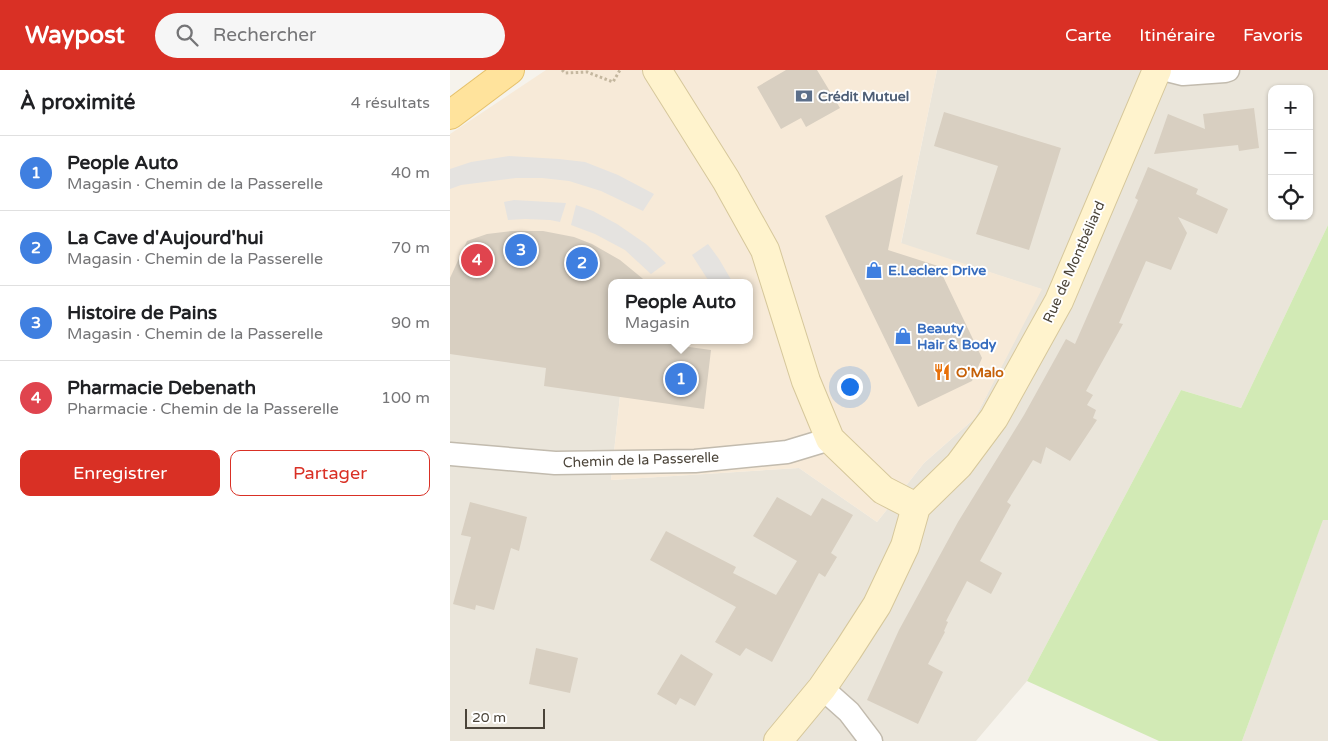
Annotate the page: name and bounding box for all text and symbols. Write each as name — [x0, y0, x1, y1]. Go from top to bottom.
search box — [155, 13, 505, 58]
text: Waypost — [25, 21, 125, 50]
icon: search — [173, 21, 201, 49]
text: Rechercher — [213, 24, 316, 46]
text: Carte — [1065, 24, 1111, 46]
text: Itinéraire — [1139, 24, 1215, 46]
text: Favoris — [1243, 24, 1303, 46]
map controls — [1268, 85, 1313, 220]
button: + — [1268, 85, 1313, 130]
bank icon: Crédit Mutuel — [794, 86, 814, 106]
place label: Crédit Mutuel — [818, 88, 909, 105]
text: À proximité — [20, 90, 135, 115]
text: 4 résultats — [351, 93, 430, 113]
button: − — [1268, 130, 1313, 175]
text: People Auto — [67, 152, 178, 174]
text: 1 — [31, 163, 41, 183]
text: 40 m — [391, 163, 430, 183]
text: Magasin · Chemin de la Passerelle — [67, 174, 323, 194]
button: locate — [1268, 175, 1313, 220]
street label: Rue de Montbéliard — [1039, 198, 1109, 326]
text: La Cave d'Aujourd'hui — [67, 227, 264, 249]
pin: 3 — [505, 231, 537, 269]
text: 2 — [31, 238, 41, 258]
text: 70 m — [391, 238, 430, 258]
pin: 4 — [461, 241, 493, 279]
pin: 2 — [566, 244, 598, 282]
text: Magasin · Chemin de la Passerelle — [67, 249, 323, 269]
shop icon: E.Leclerc Drive — [864, 260, 884, 280]
place label: E.Leclerc Drive — [888, 262, 986, 279]
popup — [608, 279, 753, 344]
text: People Auto — [625, 291, 736, 313]
text: Histoire de Pains — [67, 302, 217, 324]
text: 3 — [31, 313, 41, 333]
text: 90 m — [391, 313, 430, 333]
text: Magasin — [625, 313, 690, 333]
place label: Beauty Hair & Body — [917, 320, 997, 353]
text: Magasin · Chemin de la Passerelle — [67, 324, 323, 344]
shop icon: Beauty Hair & Body — [893, 326, 913, 346]
pin: 1 — [665, 360, 697, 398]
restaurant icon: O'Malo — [932, 362, 952, 382]
place label: O'Malo — [956, 364, 1004, 381]
your location — [837, 374, 863, 400]
text: Pharmacie Debenath — [67, 377, 256, 399]
text: 4 — [31, 388, 41, 408]
text: 100 m — [381, 388, 430, 408]
text: Pharmacie · Chemin de la Passerelle — [67, 399, 339, 419]
street label: Chemin de la Passerelle — [563, 449, 719, 471]
button: Enregistrer — [20, 450, 220, 496]
button: Partager — [230, 450, 430, 496]
scale bar — [465, 706, 545, 729]
text: 20 m — [472, 709, 506, 726]

